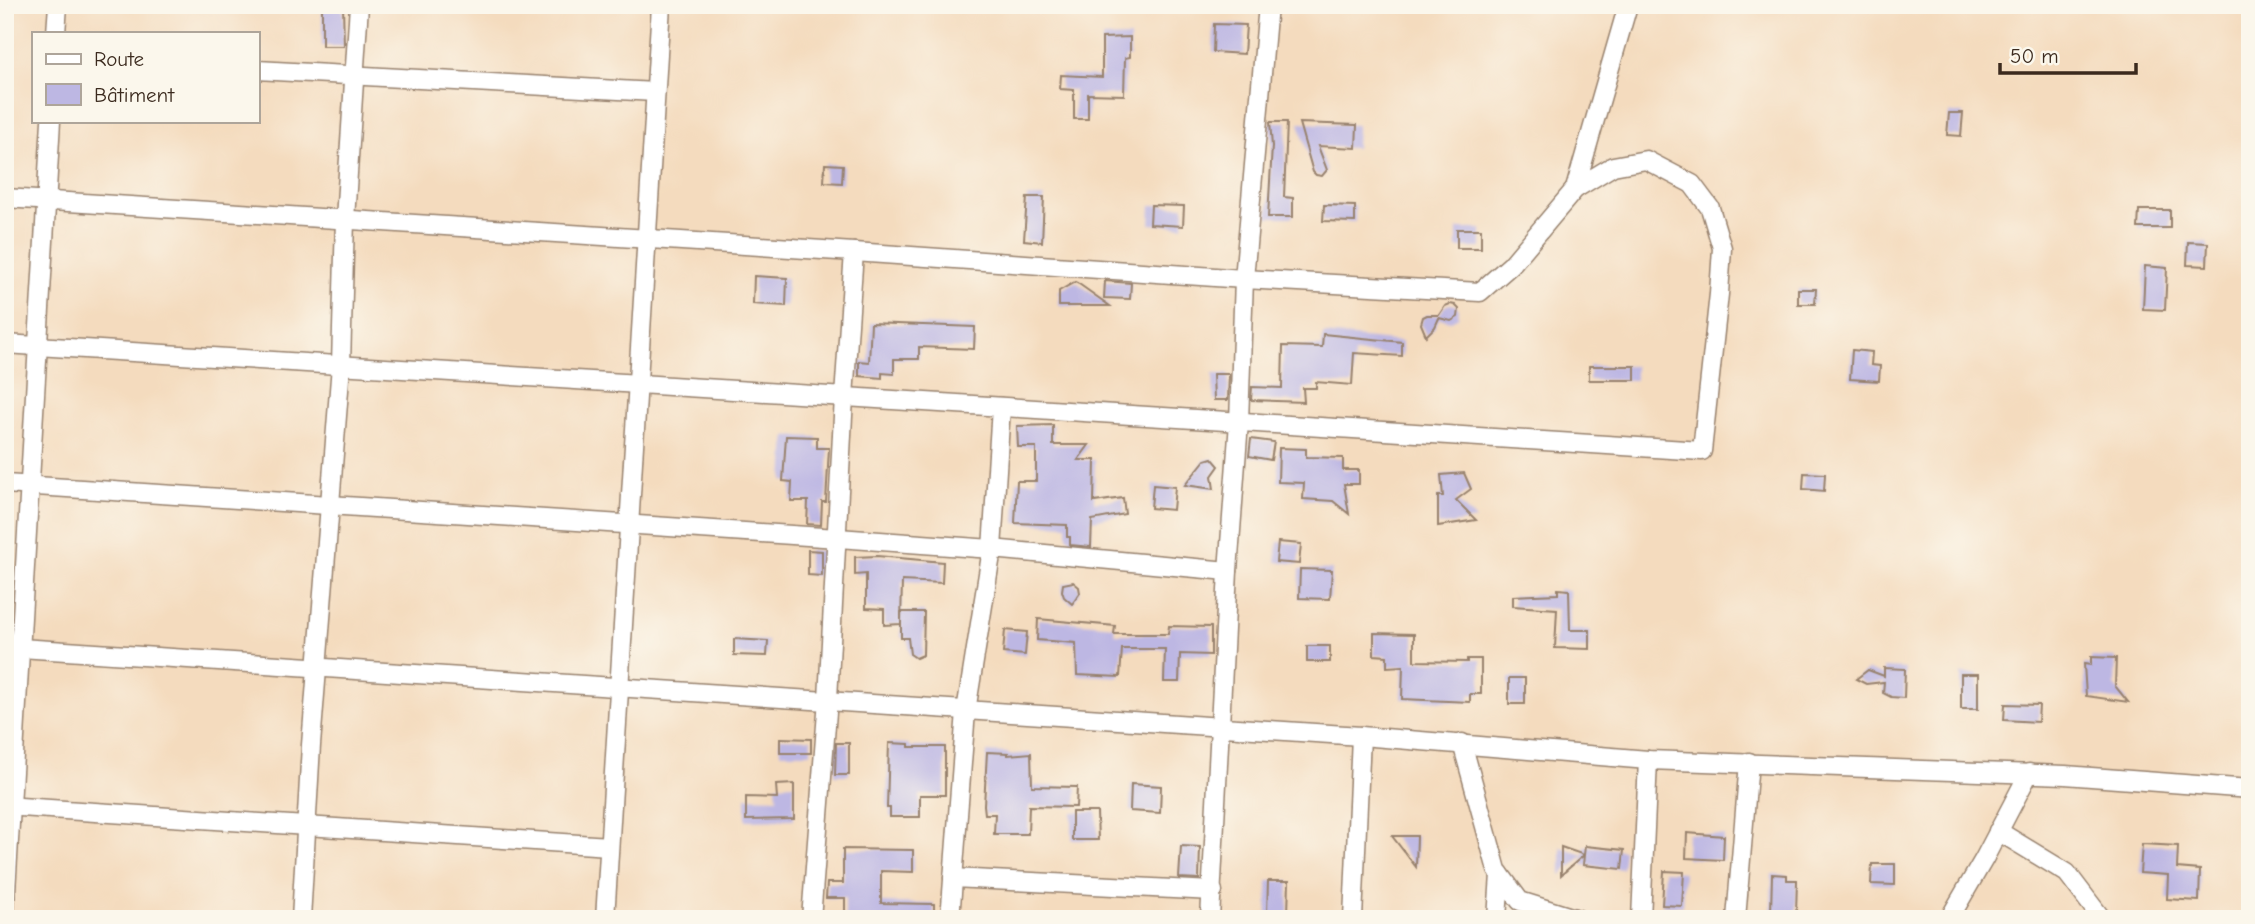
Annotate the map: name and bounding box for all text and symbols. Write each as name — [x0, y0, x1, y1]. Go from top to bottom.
legend — [32, 32, 259, 122]
scale bar — [2000, 32, 2136, 76]
text: 50 m — [2010, 44, 2059, 68]
text: Route — [94, 47, 144, 71]
text: Bâtiment — [94, 83, 175, 107]

